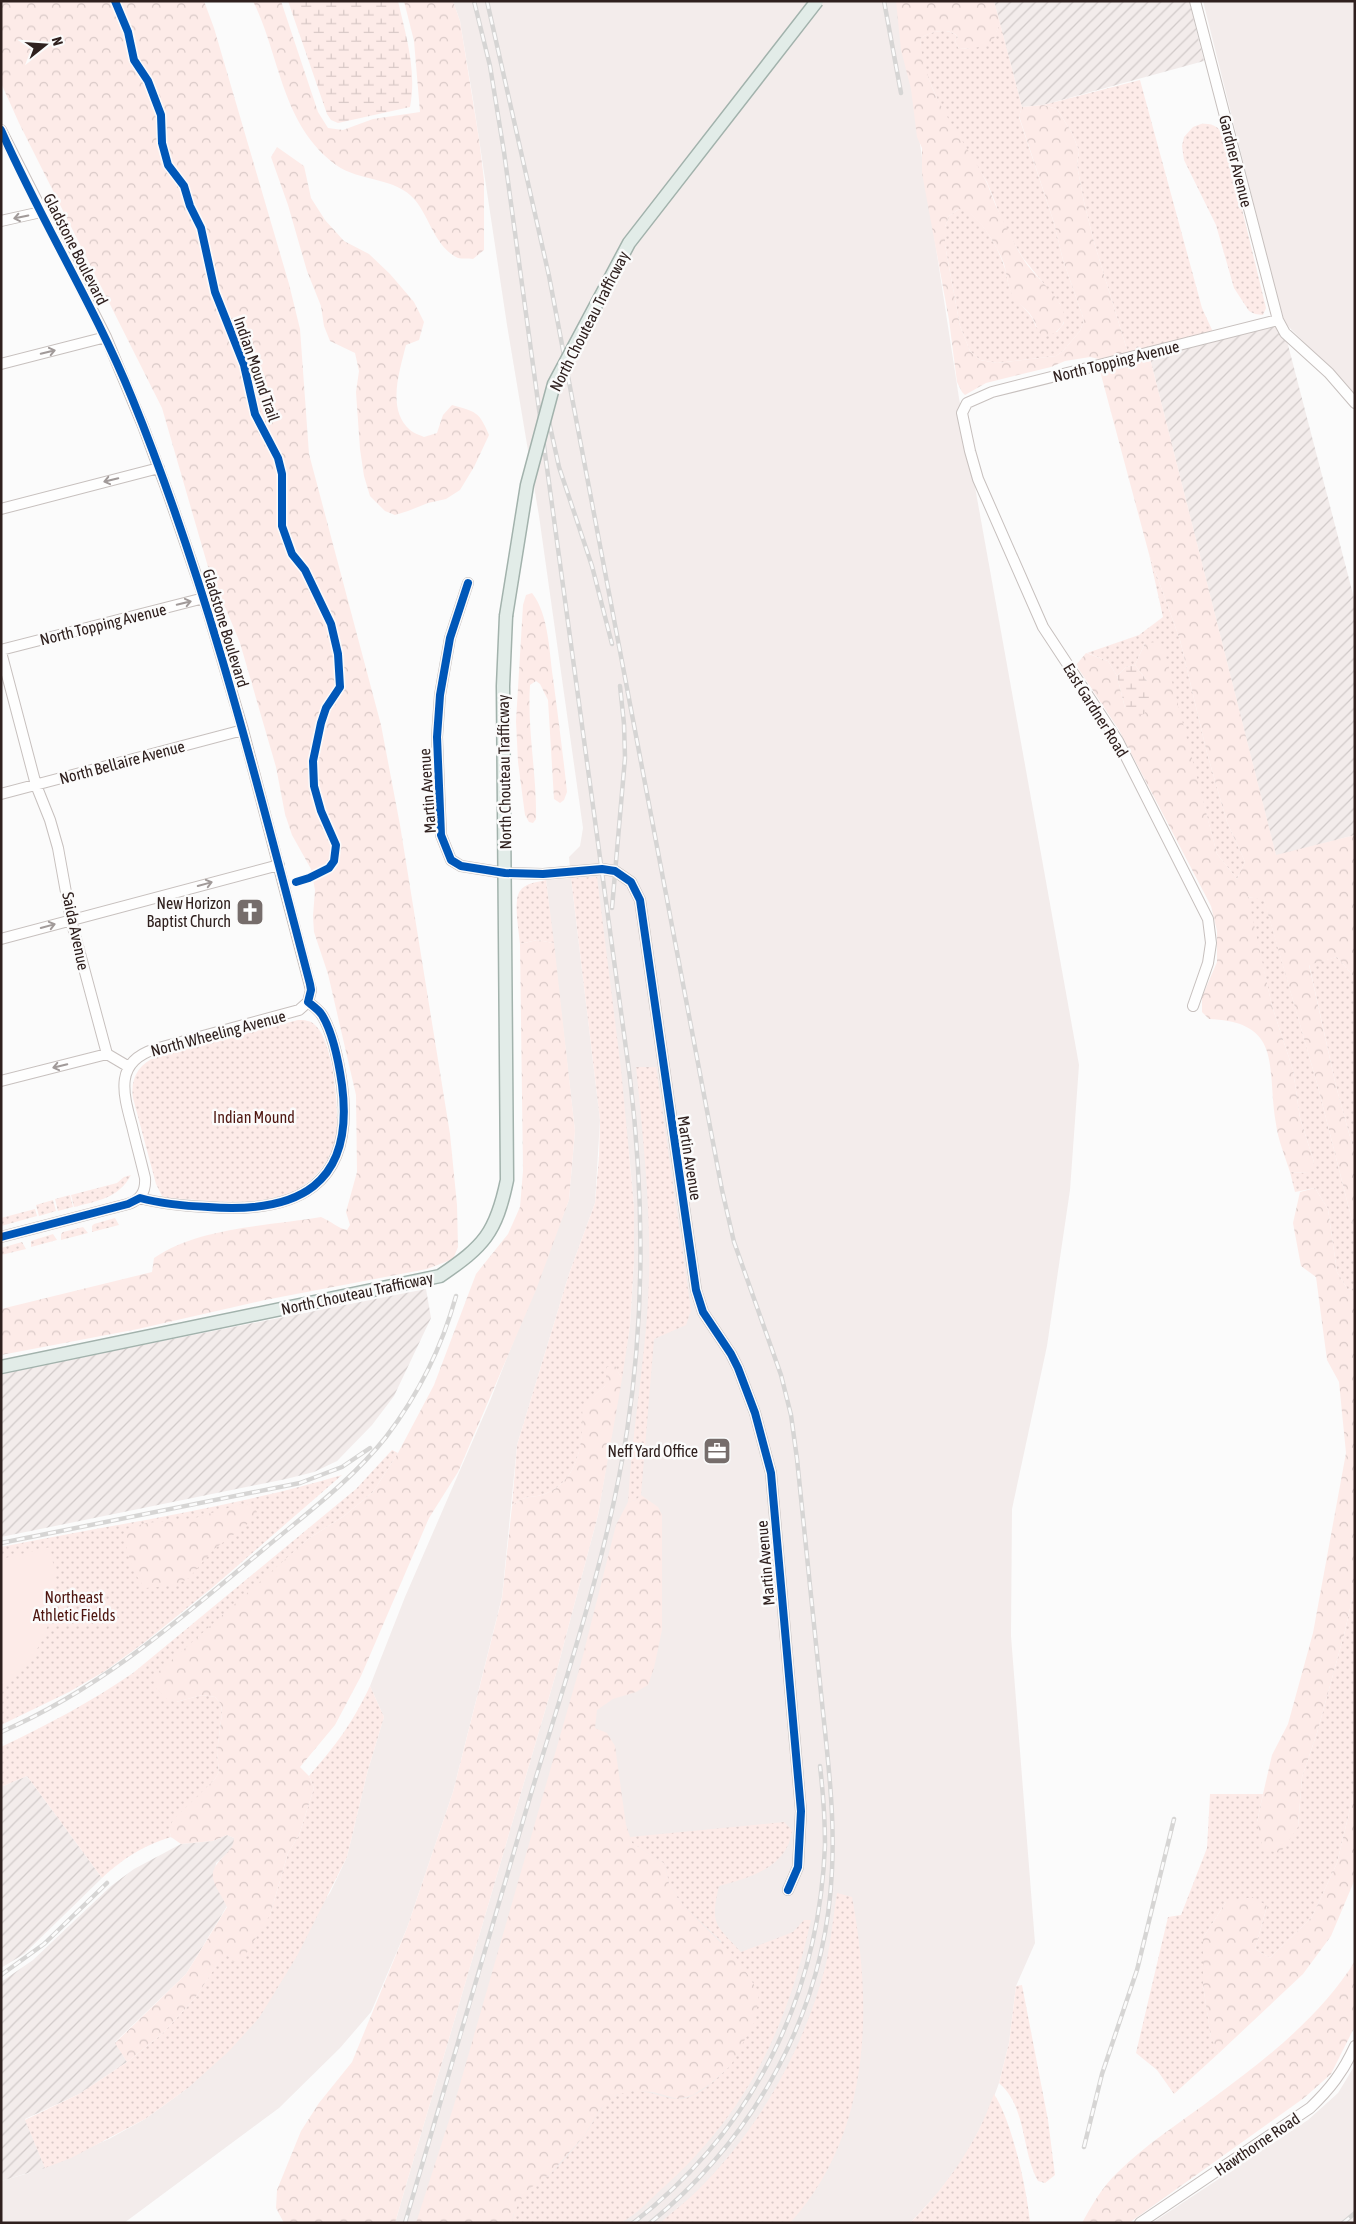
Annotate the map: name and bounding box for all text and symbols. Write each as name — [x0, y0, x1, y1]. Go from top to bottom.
north arrow — [20, 20, 70, 70]
text: N — [49, 35, 66, 47]
street label: Gardner Avenue — [1216, 113, 1256, 209]
street label: Gladstone Boulevard — [40, 190, 112, 308]
one-way arrow — [14, 212, 30, 222]
street label: North Chouteau Trafficway — [546, 248, 633, 395]
street label: Indian Mound Trail — [231, 314, 284, 425]
street label: North Topping Avenue — [1051, 337, 1181, 386]
one-way arrow — [40, 347, 56, 356]
one-way arrow — [104, 476, 120, 486]
street label: Gladstone Boulevard — [199, 567, 253, 689]
one-way arrow — [176, 598, 192, 607]
street label: North Topping Avenue — [38, 600, 168, 649]
street label: East Gardner Road — [1060, 660, 1132, 760]
street label: North Chouteau Trafficway — [494, 694, 515, 850]
street label: North Bellaire Avenue — [57, 737, 187, 787]
street label: Martin Avenue — [415, 748, 439, 834]
one-way arrow — [197, 879, 213, 888]
street label: Saida Avenue — [59, 890, 93, 972]
place label: New Horizon Baptist Church — [147, 894, 231, 931]
church icon: New Horizon Baptist Church — [235, 897, 265, 927]
one-way arrow — [40, 921, 56, 930]
street label: North Wheeling Avenue — [149, 1006, 288, 1061]
one-way arrow — [52, 1062, 68, 1072]
park label: Indian Mound — [213, 1108, 295, 1126]
street label: Martin Avenue — [674, 1114, 706, 1202]
street label: North Chouteau Trafficway — [279, 1268, 435, 1319]
office icon: Neff Yard Office — [702, 1436, 732, 1466]
place label: Neff Yard Office — [607, 1442, 698, 1460]
street label: Martin Avenue — [752, 1520, 778, 1606]
park label: Northeast Athletic Fields — [33, 1588, 116, 1624]
street label: Hawthorne Road — [1211, 2109, 1303, 2179]

